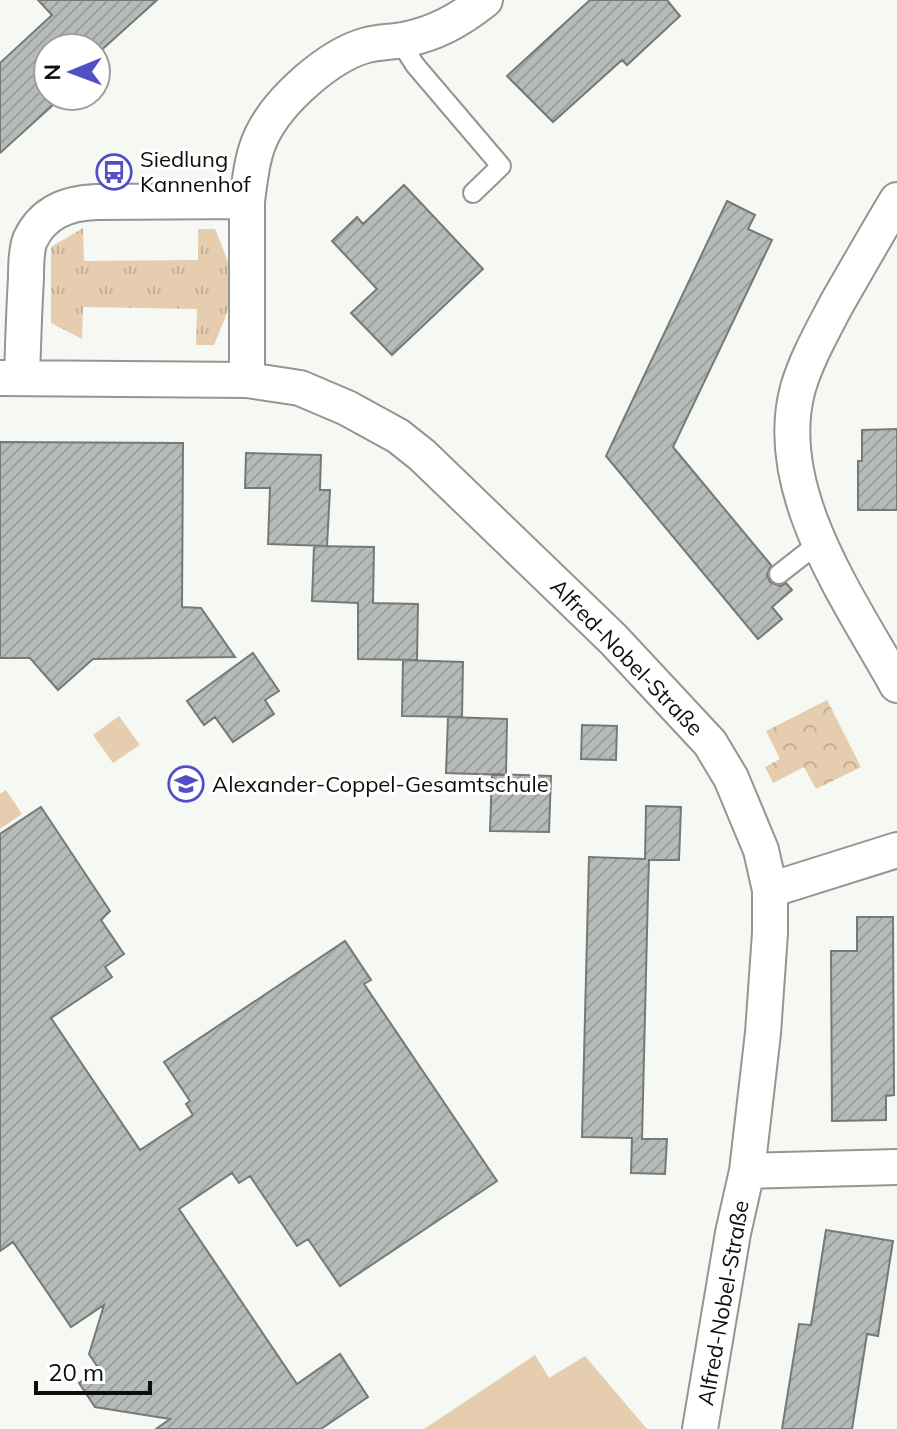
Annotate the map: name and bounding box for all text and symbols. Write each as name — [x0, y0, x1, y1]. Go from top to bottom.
north arrow — [32, 32, 112, 112]
text: N — [38, 64, 66, 81]
place label: Siedlung Kannenhof — [140, 145, 251, 198]
bus stop icon: Siedlung Kannenhof — [95, 153, 133, 191]
street label: Alfred-Nobel-Straße — [545, 572, 709, 742]
school or university icon: Alexander-Coppel-Gesamtschule — [167, 765, 205, 803]
place label: Alexander-Coppel-Gesamtschule — [212, 770, 549, 798]
street label: Alfred-Nobel-Straße — [691, 1198, 755, 1408]
scale bar — [36, 1345, 150, 1395]
text: 20 m — [48, 1357, 104, 1387]

